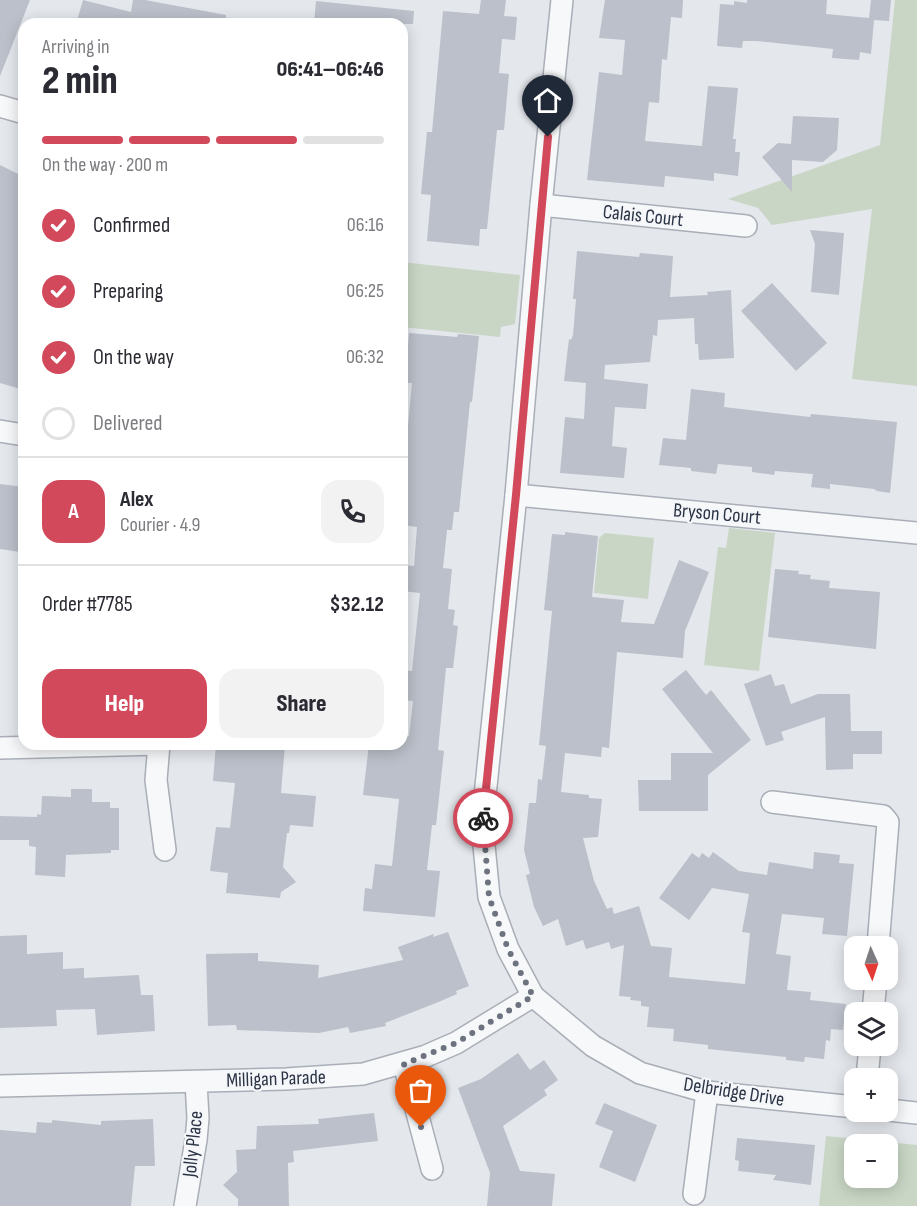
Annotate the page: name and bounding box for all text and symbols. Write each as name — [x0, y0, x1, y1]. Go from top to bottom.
text: Arriving in — [42, 35, 110, 59]
text: 06:41–06:46 — [276, 56, 384, 83]
text: 2 min — [42, 58, 118, 105]
pin — [522, 75, 573, 137]
icon: home — [531, 84, 564, 117]
text: On the way · 200 m — [42, 153, 168, 177]
street label: Calais Court — [602, 200, 684, 232]
icon: check — [42, 209, 75, 242]
text: Confirmed — [93, 212, 170, 239]
text: 06:16 — [347, 213, 384, 237]
icon: check — [42, 275, 75, 308]
text: Preparing — [93, 278, 163, 305]
text: 06:25 — [346, 279, 384, 303]
icon: check — [42, 341, 75, 374]
text: On the way — [93, 344, 174, 371]
text: 06:32 — [346, 345, 384, 369]
text: Delivered — [93, 410, 162, 437]
button: phone — [321, 480, 384, 543]
text: Alex — [120, 486, 153, 513]
text: A — [68, 498, 79, 525]
street label: Bryson Court — [672, 498, 762, 530]
text: Courier · 4.9 — [120, 513, 200, 537]
text: Order #7785 — [42, 591, 133, 618]
text: $32.12 — [330, 591, 384, 618]
button: Help — [42, 669, 207, 738]
button: Share — [219, 669, 384, 738]
courier — [453, 788, 513, 848]
icon: bike — [467, 802, 500, 835]
north arrow — [844, 936, 898, 990]
map controls — [844, 936, 898, 1188]
button: layers — [844, 1002, 898, 1056]
street label: Milligan Parade — [226, 1065, 326, 1093]
pin — [395, 1065, 446, 1127]
button: + — [844, 1068, 898, 1122]
street label: Delbridge Drive — [682, 1072, 786, 1112]
icon: bag — [404, 1074, 437, 1107]
street label: Jolly Place — [177, 1110, 208, 1179]
button: − — [844, 1134, 898, 1188]

